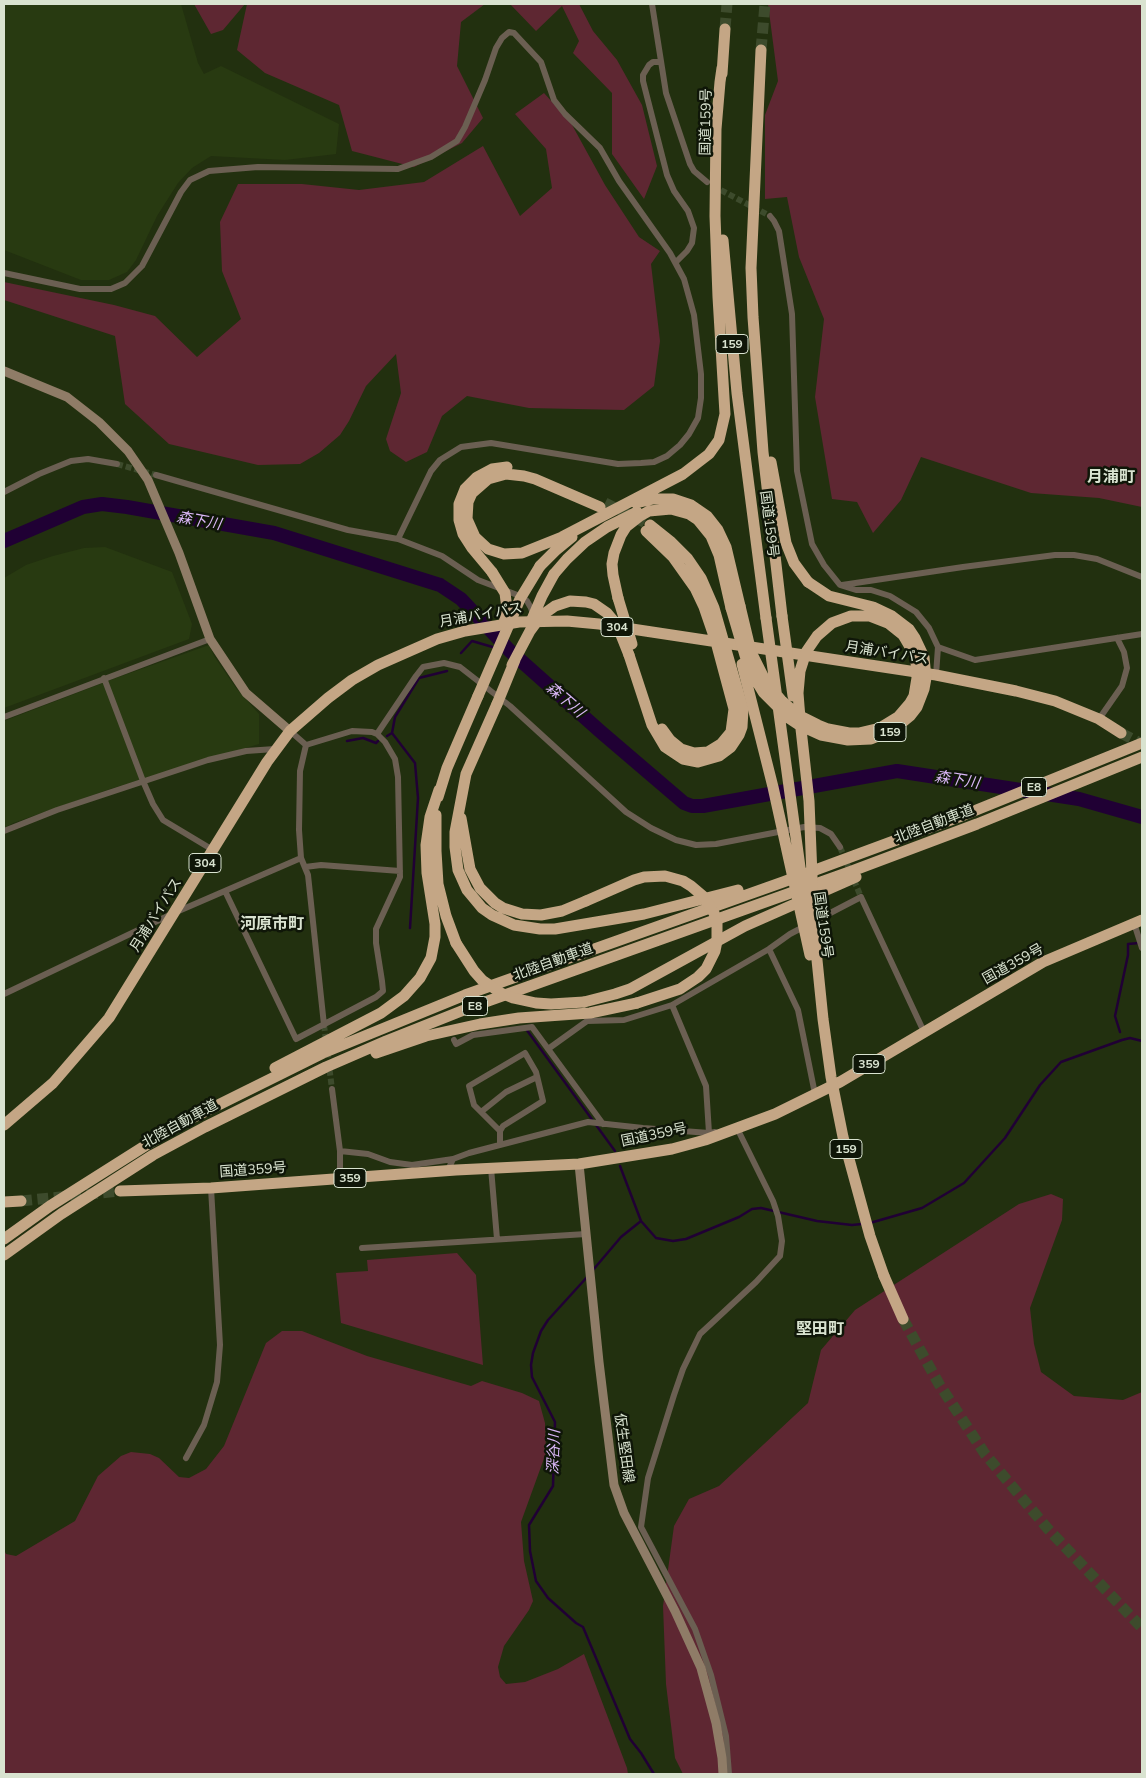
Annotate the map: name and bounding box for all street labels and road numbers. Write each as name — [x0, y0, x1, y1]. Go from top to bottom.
street label: 国道159号 — [697, 88, 715, 156]
road number: 159 — [716, 334, 748, 354]
street label: 国道159号 — [757, 490, 781, 558]
street label: 月浦バイパス — [438, 599, 524, 631]
road number: 304 — [601, 618, 633, 636]
street label: 月浦バイパス — [844, 638, 930, 668]
road number: 159 — [874, 722, 906, 742]
road number: E8 — [1022, 778, 1046, 796]
street label: 北陸自動車道 — [892, 801, 976, 847]
road number: 304 — [189, 854, 221, 872]
street label: 月浦バイパス — [127, 875, 185, 955]
street label: 国道159号 — [810, 891, 836, 959]
street label: 北陸自動車道 — [511, 940, 595, 984]
street label: 国道359号 — [980, 940, 1046, 988]
road number: E8 — [462, 996, 488, 1016]
road number: 359 — [853, 1054, 885, 1074]
street label: 北陸自動車道 — [139, 1096, 221, 1152]
street label: 国道359号 — [619, 1120, 689, 1150]
road number: 159 — [830, 1140, 862, 1158]
street label: 国道359号 — [219, 1159, 287, 1181]
road number: 359 — [334, 1168, 366, 1188]
street label: 仮生堅田線 — [611, 1412, 637, 1484]

